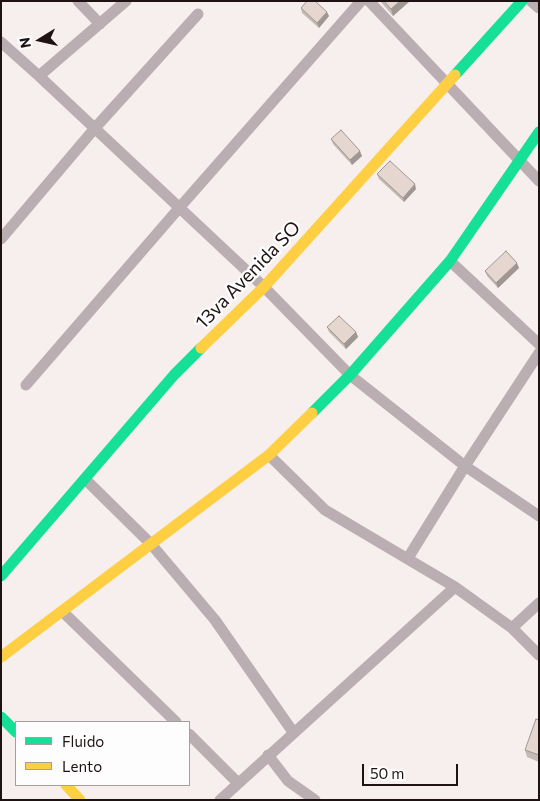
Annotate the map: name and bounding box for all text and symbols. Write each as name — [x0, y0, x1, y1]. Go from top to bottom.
north arrow — [15, 15, 65, 65]
text: N — [15, 36, 34, 49]
street label: 13va Avenida SO — [191, 216, 305, 334]
legend — [15, 721, 190, 786]
text: Fluido — [62, 732, 104, 750]
scale bar — [365, 754, 461, 786]
text: Lento — [62, 757, 102, 775]
text: 50 m — [370, 764, 404, 782]

